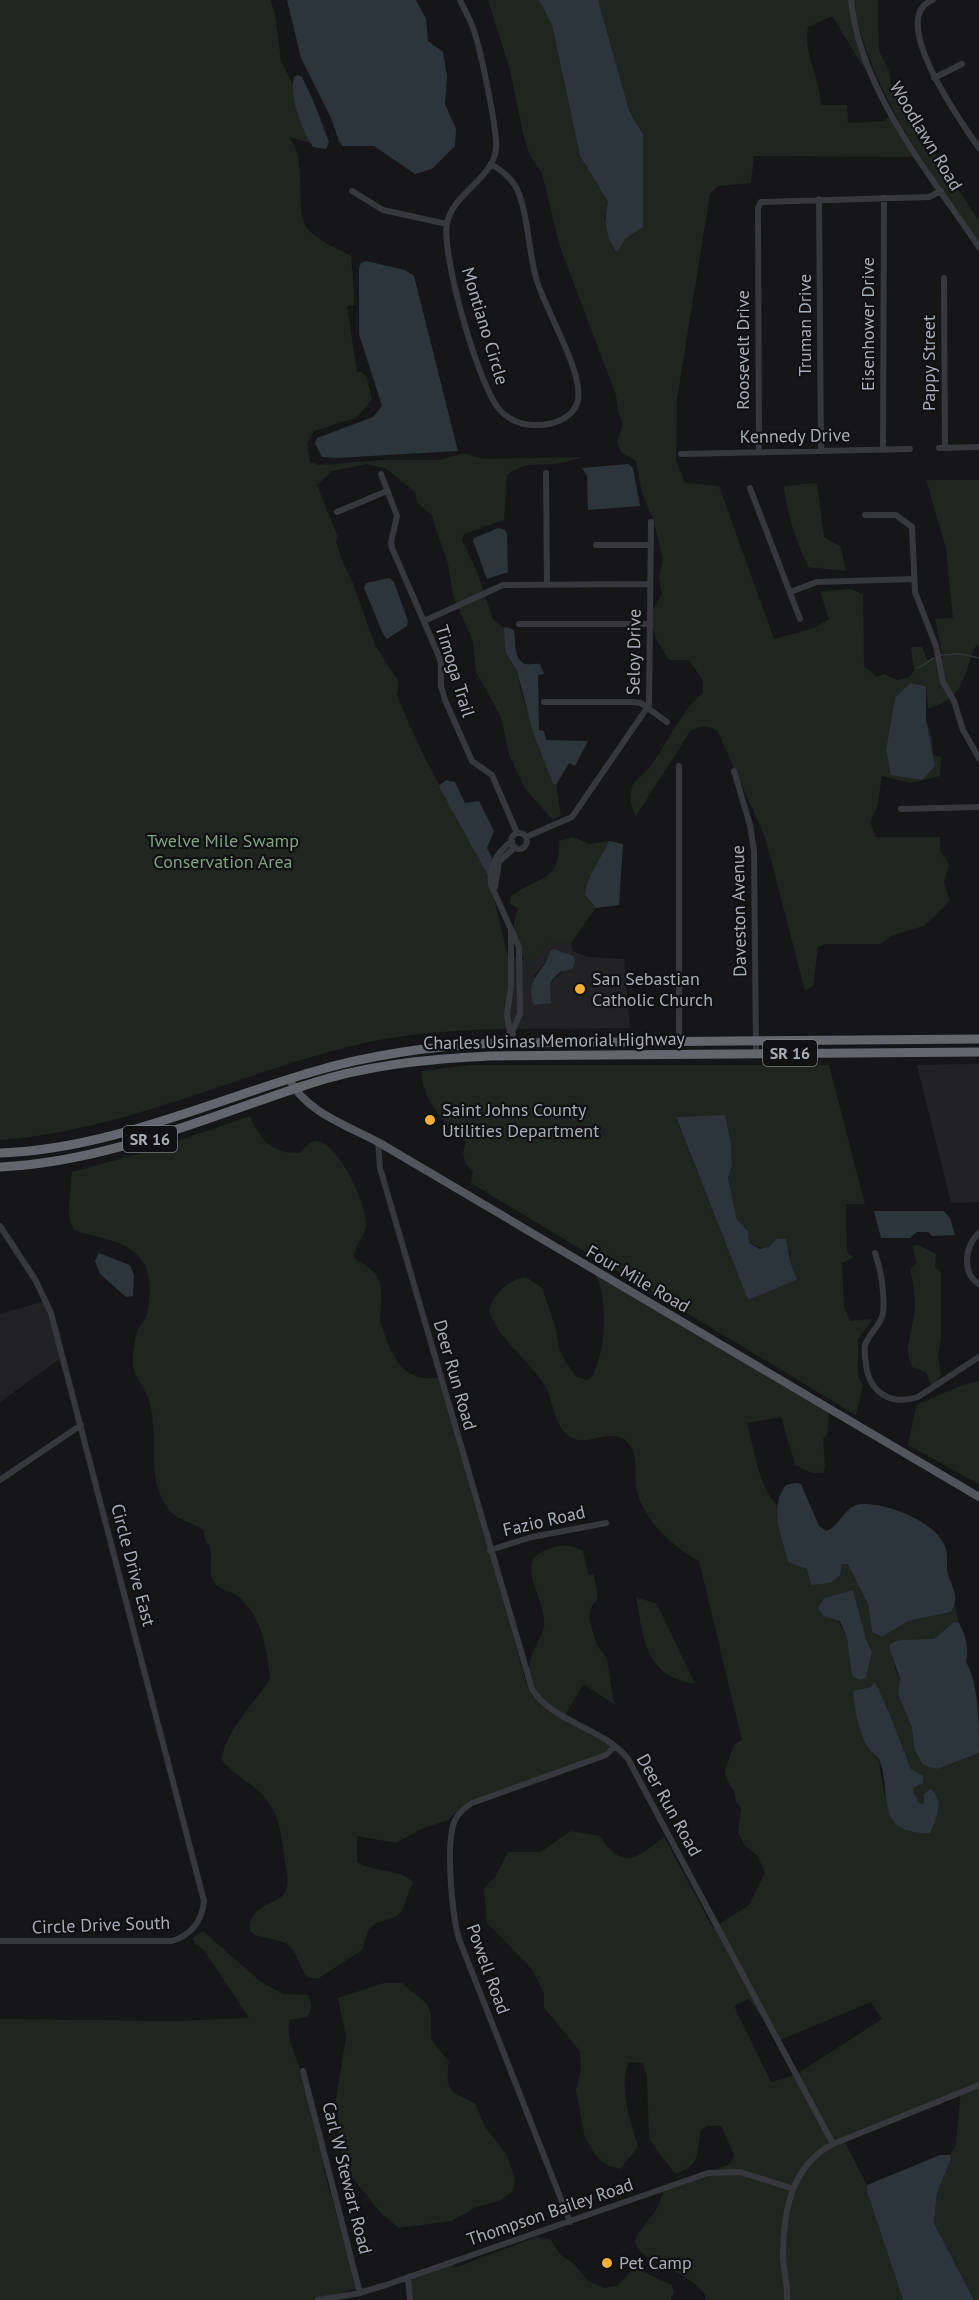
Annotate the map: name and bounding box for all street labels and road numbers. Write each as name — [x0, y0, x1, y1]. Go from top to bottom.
street label: Woodlawn Road — [885, 77, 968, 195]
street label: Eisenhower Drive — [856, 257, 879, 391]
street label: Montiano Circle — [457, 264, 514, 387]
street label: Truman Drive — [793, 274, 816, 376]
street label: Roosevelt Drive — [731, 290, 754, 410]
street label: Pappy Street — [917, 315, 940, 411]
street label: Kennedy Drive — [739, 423, 851, 448]
street label: Seloy Drive — [621, 609, 646, 695]
street label: Timoga Trail — [431, 622, 481, 720]
street label: Daveston Avenue — [726, 845, 751, 977]
street label: Charles Usinas Memorial Highway — [423, 1027, 686, 1054]
road number: SR 16 — [763, 1040, 817, 1066]
road number: SR 16 — [123, 1126, 177, 1152]
street label: Four Mile Road — [582, 1240, 694, 1318]
street label: Deer Run Road — [429, 1317, 482, 1433]
street label: Fazio Road — [501, 1500, 587, 1541]
street label: Circle Drive East — [106, 1501, 161, 1629]
street label: Deer Run Road — [632, 1749, 707, 1860]
street label: Circle Drive South — [31, 1911, 171, 1938]
street label: Powell Road — [462, 1921, 515, 2017]
street label: Carl W Stewart Road — [317, 2099, 378, 2256]
street label: Thompson Bailey Road — [464, 2172, 636, 2251]

